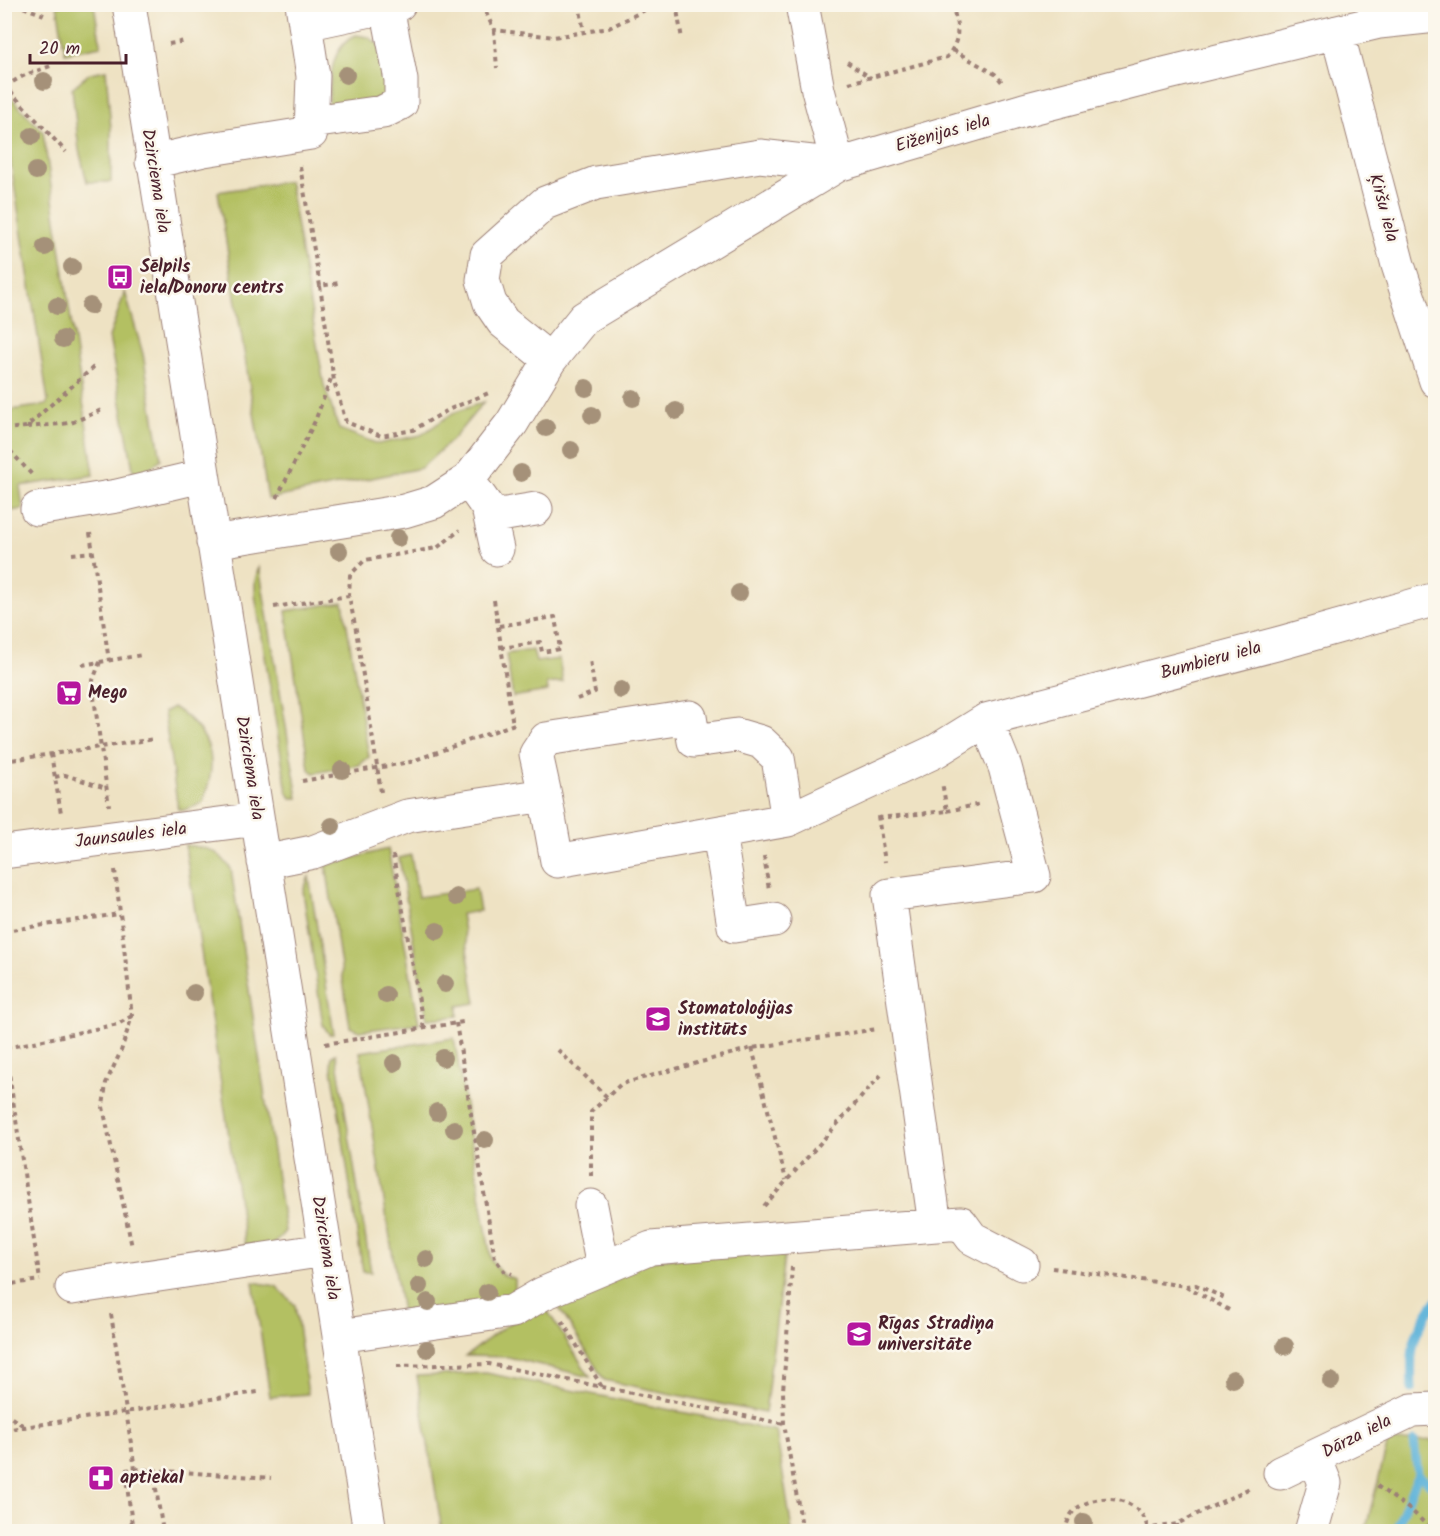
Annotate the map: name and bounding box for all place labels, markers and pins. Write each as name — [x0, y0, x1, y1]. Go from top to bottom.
place label: Sēlpils iela/Donoru centrs — [140, 253, 284, 303]
bus stop icon: Sēlpils iela/Donoru centrs — [105, 262, 135, 292]
supermarket icon: Mego — [54, 678, 84, 708]
place label: Mego — [88, 679, 127, 708]
place label: Stomatoloģijas institūts — [678, 995, 794, 1045]
school or university icon: Stomatoloģijas institūts — [643, 1004, 673, 1034]
place label: Rīgas Stradiņa universitāte — [878, 1310, 994, 1360]
school or university icon: Rīgas Stradiņa universitāte — [844, 1319, 874, 1349]
pharmacy icon: aptieka1 — [86, 1463, 116, 1493]
place label: aptieka1 — [120, 1464, 184, 1493]

